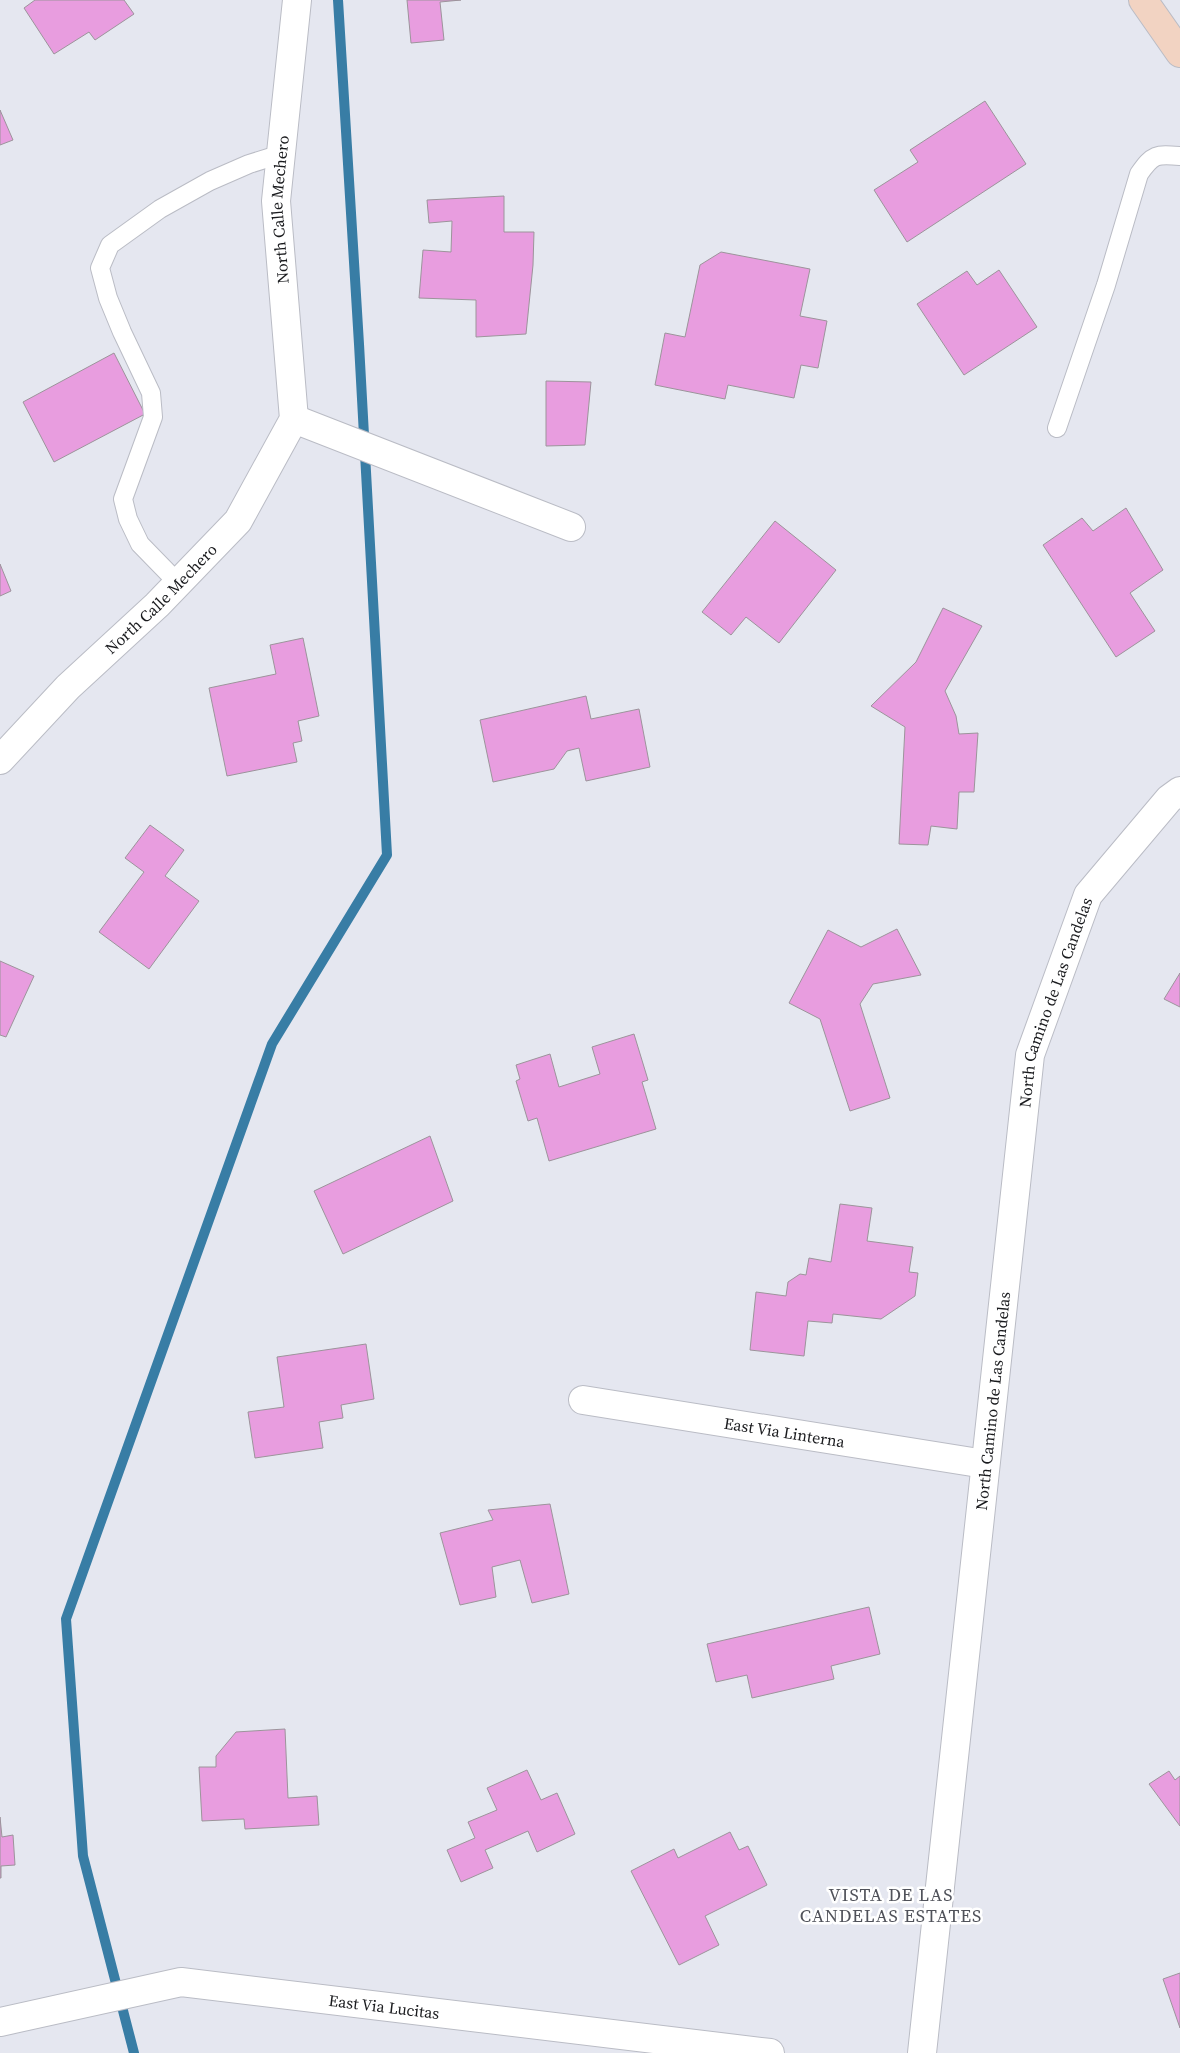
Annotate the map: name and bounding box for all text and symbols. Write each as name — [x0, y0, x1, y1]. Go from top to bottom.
street label: North Calle Mechero — [265, 134, 294, 285]
street label: North Calle Mechero — [100, 538, 222, 659]
street label: North Camino de Las Candelas — [1013, 894, 1097, 1109]
street label: North Camino de Las Candelas — [970, 1290, 1015, 1511]
street label: East Via Linterna — [722, 1412, 847, 1453]
district label: VISTA DE LAS CANDELAS ESTATES — [800, 1882, 982, 1928]
street label: East Via Lucitas — [328, 1989, 441, 2024]

